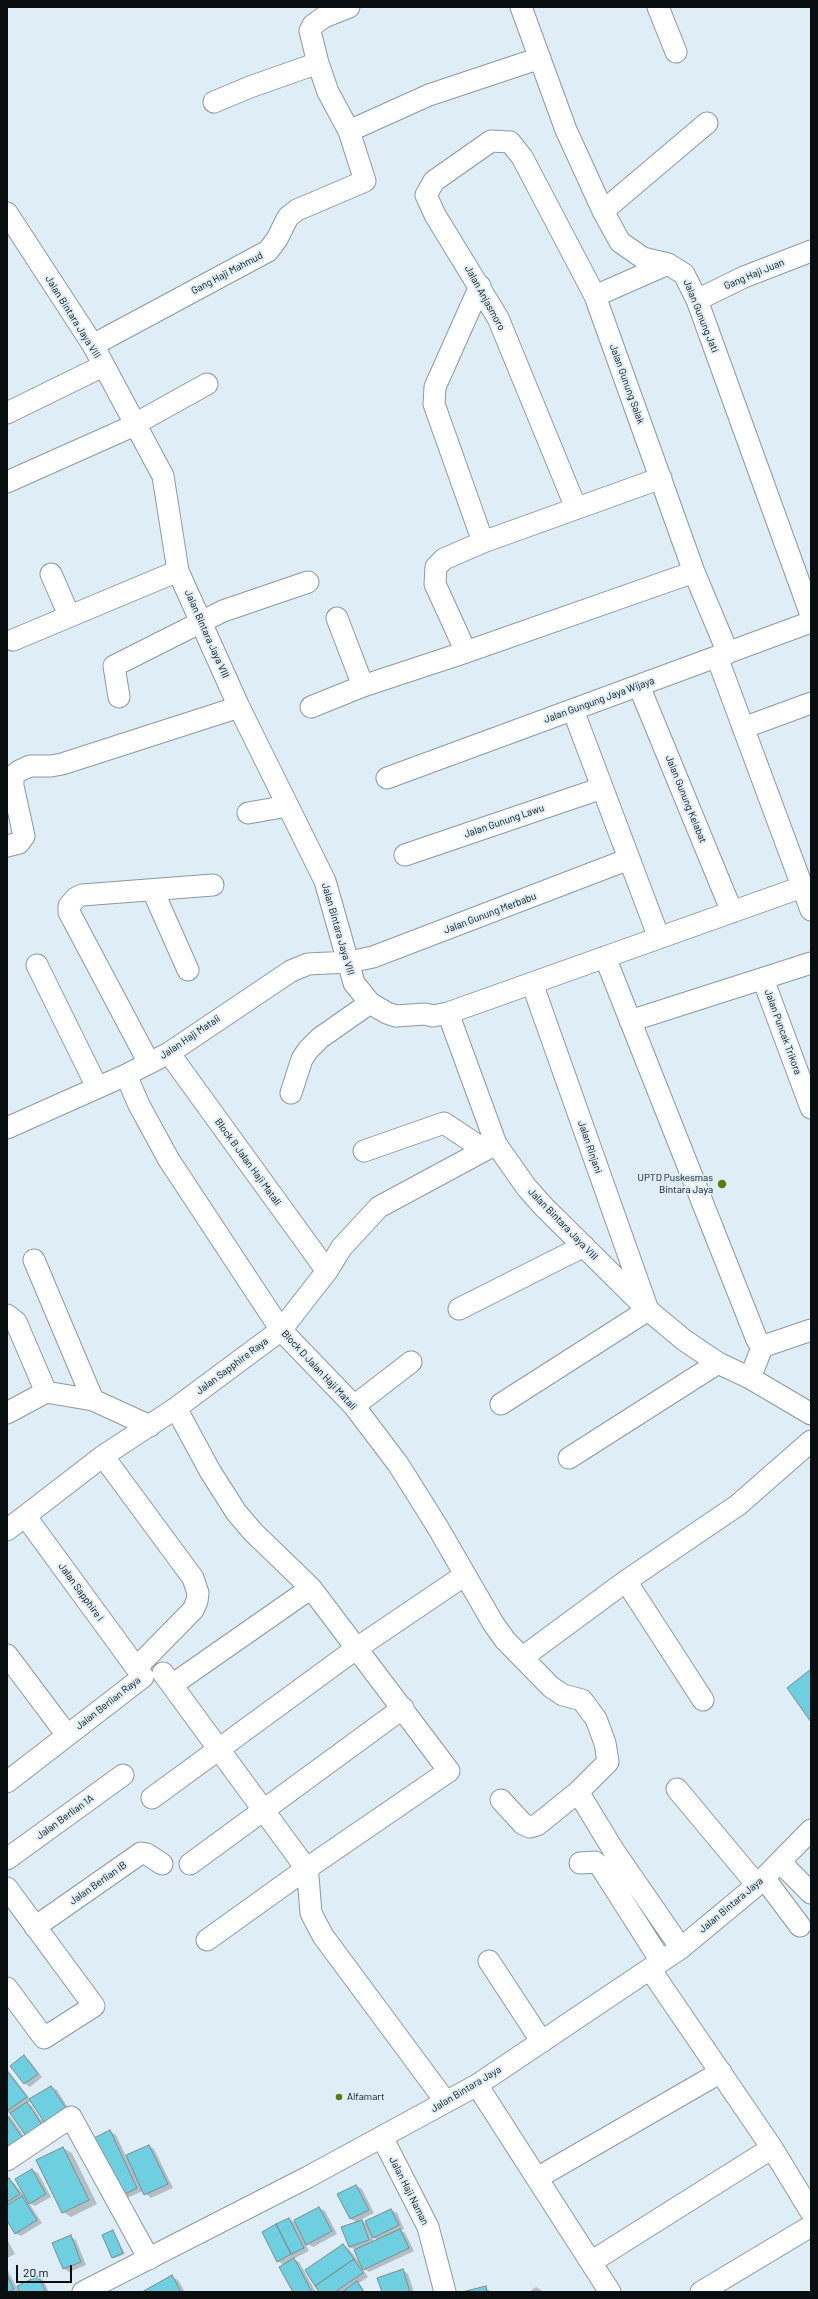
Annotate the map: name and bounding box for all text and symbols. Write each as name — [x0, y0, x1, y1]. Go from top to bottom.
street label: Gang Haji Mahmud — [189, 249, 265, 297]
street label: Gang Haji Juan — [722, 256, 786, 292]
street label: Jalan Anjasmoro — [462, 264, 508, 332]
street label: Jalan Bintara Jaya VIII — [43, 273, 103, 361]
street label: Jalan Gunung Jati — [681, 278, 721, 354]
street label: Jalan Gunung Salak — [607, 342, 647, 426]
street label: Jalan Bintara Jaya VIII — [182, 588, 232, 680]
street label: Jalan Gungung Jaya Wijaya — [542, 674, 656, 726]
street label: Jalan Gunung Kelabat — [663, 753, 709, 845]
street label: Jalan Gunung Lawu — [462, 802, 546, 840]
street label: Jalan Bintara Jaya VIII — [319, 881, 357, 977]
street label: Jalan Gunung Merbabu — [442, 890, 538, 936]
street label: Jalan Puncak Trikora — [762, 988, 804, 1076]
street label: Jalan Haji Matali — [158, 1012, 222, 1062]
street label: Block B Jalan Haji Matali — [212, 1116, 284, 1208]
street label: Jalan Rinjani — [575, 1119, 605, 1175]
place label: UPTD Puskesmas Bintara Jaya — [638, 1172, 713, 1196]
marker: UPTD Puskesmas Bintara Jaya — [716, 1178, 728, 1190]
street label: Jalan Bintara Jaya VIII — [526, 1185, 600, 1263]
street label: Block D Jalan Haji Matali — [279, 1328, 359, 1412]
street label: Jalan Sapphire Raya — [194, 1335, 270, 1397]
street label: Jalan Sapphire I — [56, 1561, 106, 1623]
street label: Jalan Berlian Raya — [73, 1674, 143, 1732]
street label: Jalan Berlian 1A — [34, 1792, 96, 1842]
street label: Jalan Berlian IB — [67, 1859, 129, 1907]
street label: Jalan Bintara Jaya — [697, 1875, 765, 1935]
street label: Jalan Bintara Jaya — [429, 2063, 503, 2115]
place label: Alfamart — [347, 2091, 385, 2103]
marker: Alfamart — [334, 2092, 344, 2102]
street label: Jalan Haji Naman — [387, 2155, 431, 2227]
scale bar — [18, 2257, 74, 2283]
text: 20 m — [23, 2265, 49, 2279]

